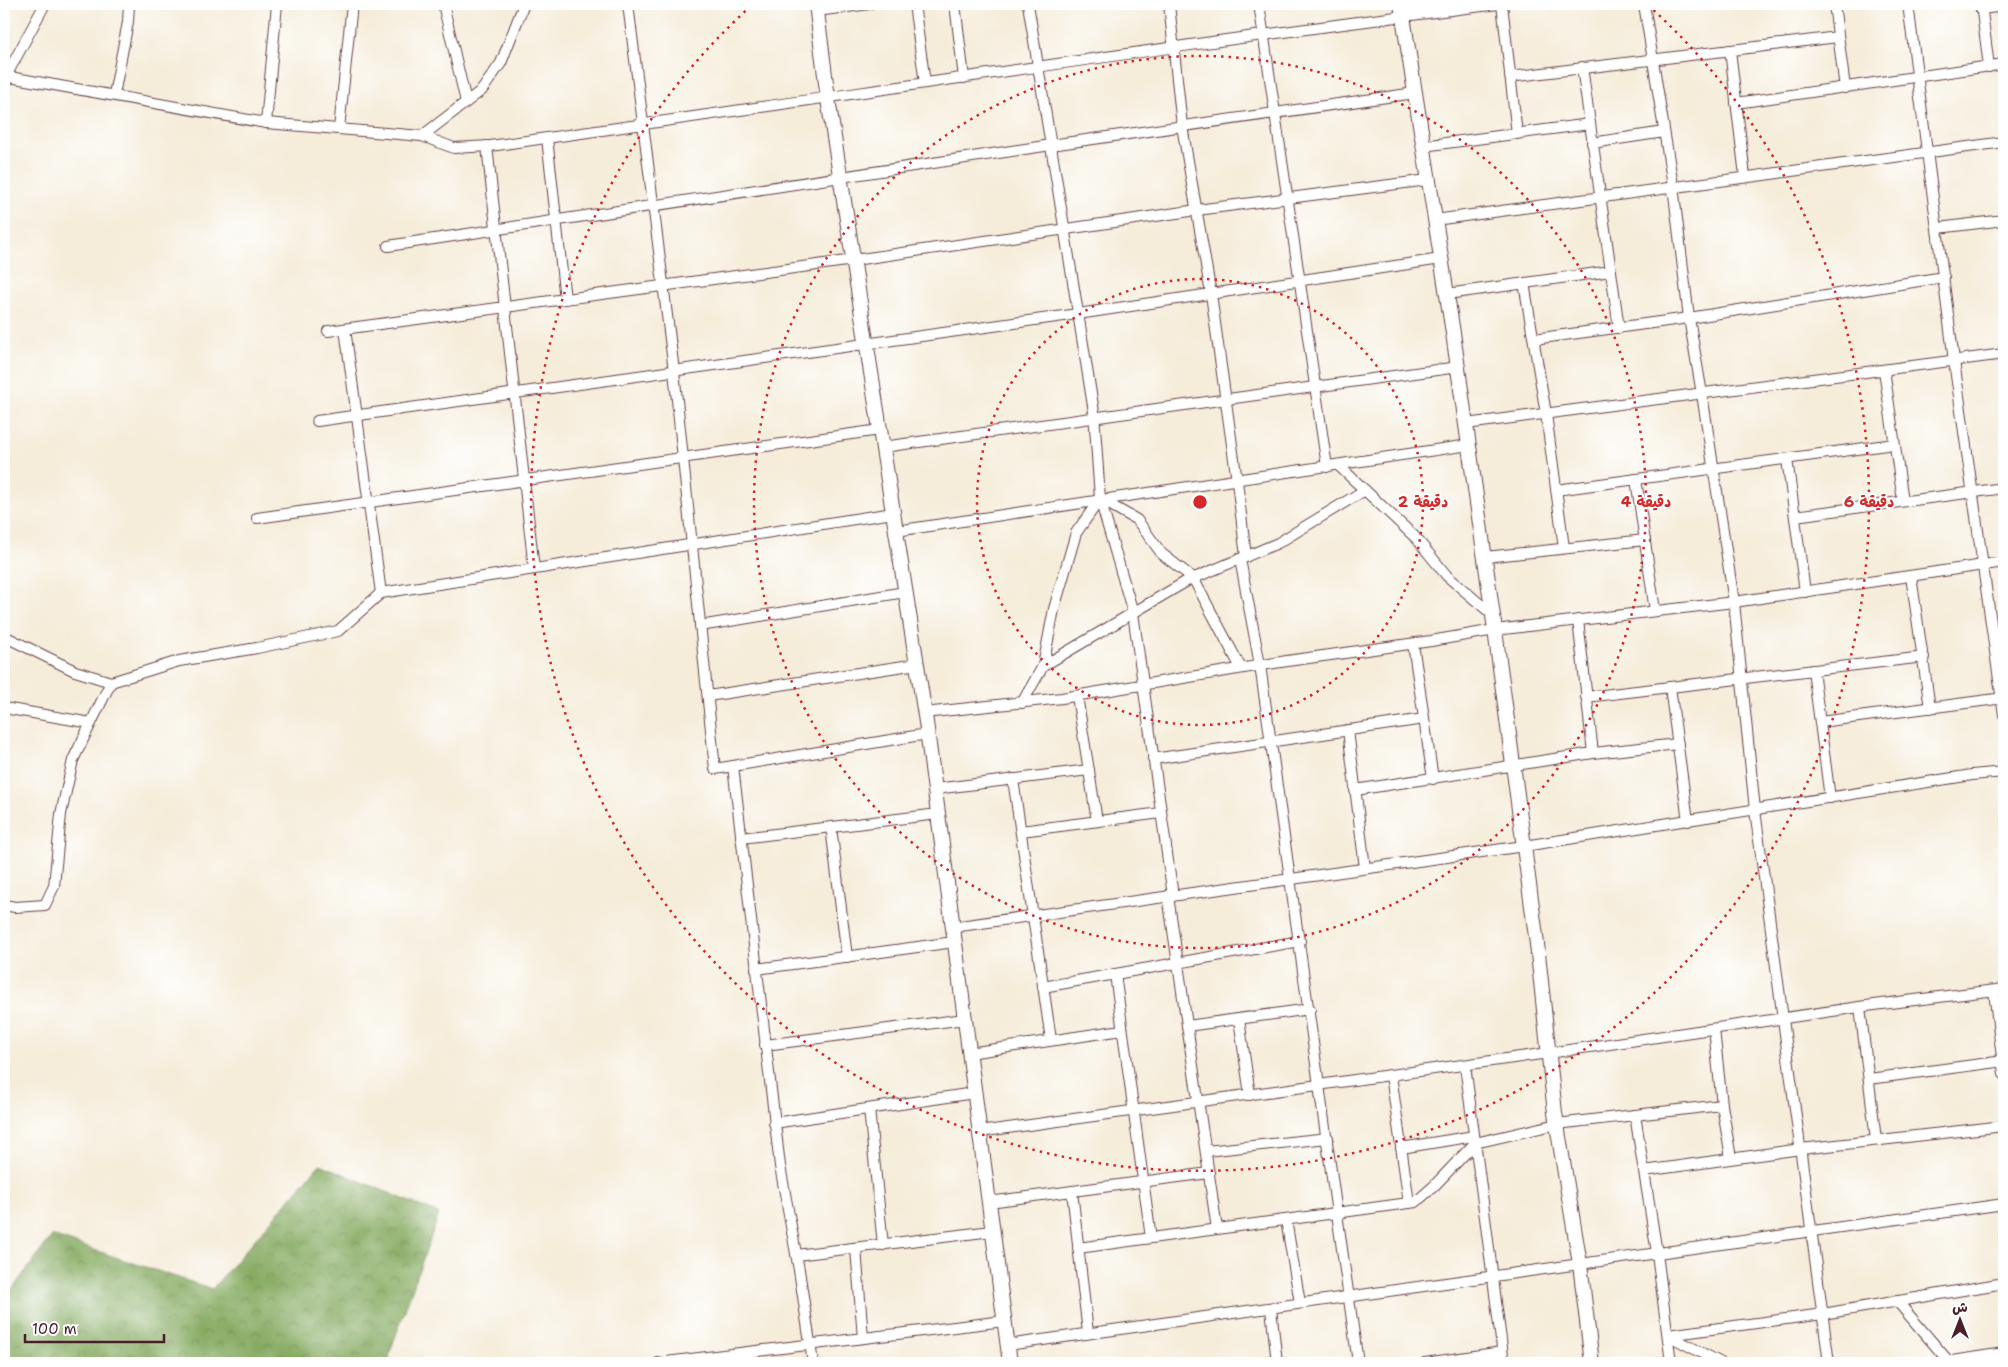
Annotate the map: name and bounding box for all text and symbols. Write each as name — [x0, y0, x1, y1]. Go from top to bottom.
text: 2 دقيقة — [1398, 492, 1448, 512]
text: 4 دقيقة — [1621, 492, 1671, 512]
text: 6 دقيقة — [1844, 492, 1894, 512]
centre of rings — [1191, 493, 1209, 511]
north arrow — [1936, 1294, 1986, 1344]
text: ش — [1952, 1298, 1968, 1316]
scale bar — [25, 1312, 164, 1344]
text: 100 m — [32, 1319, 77, 1339]

